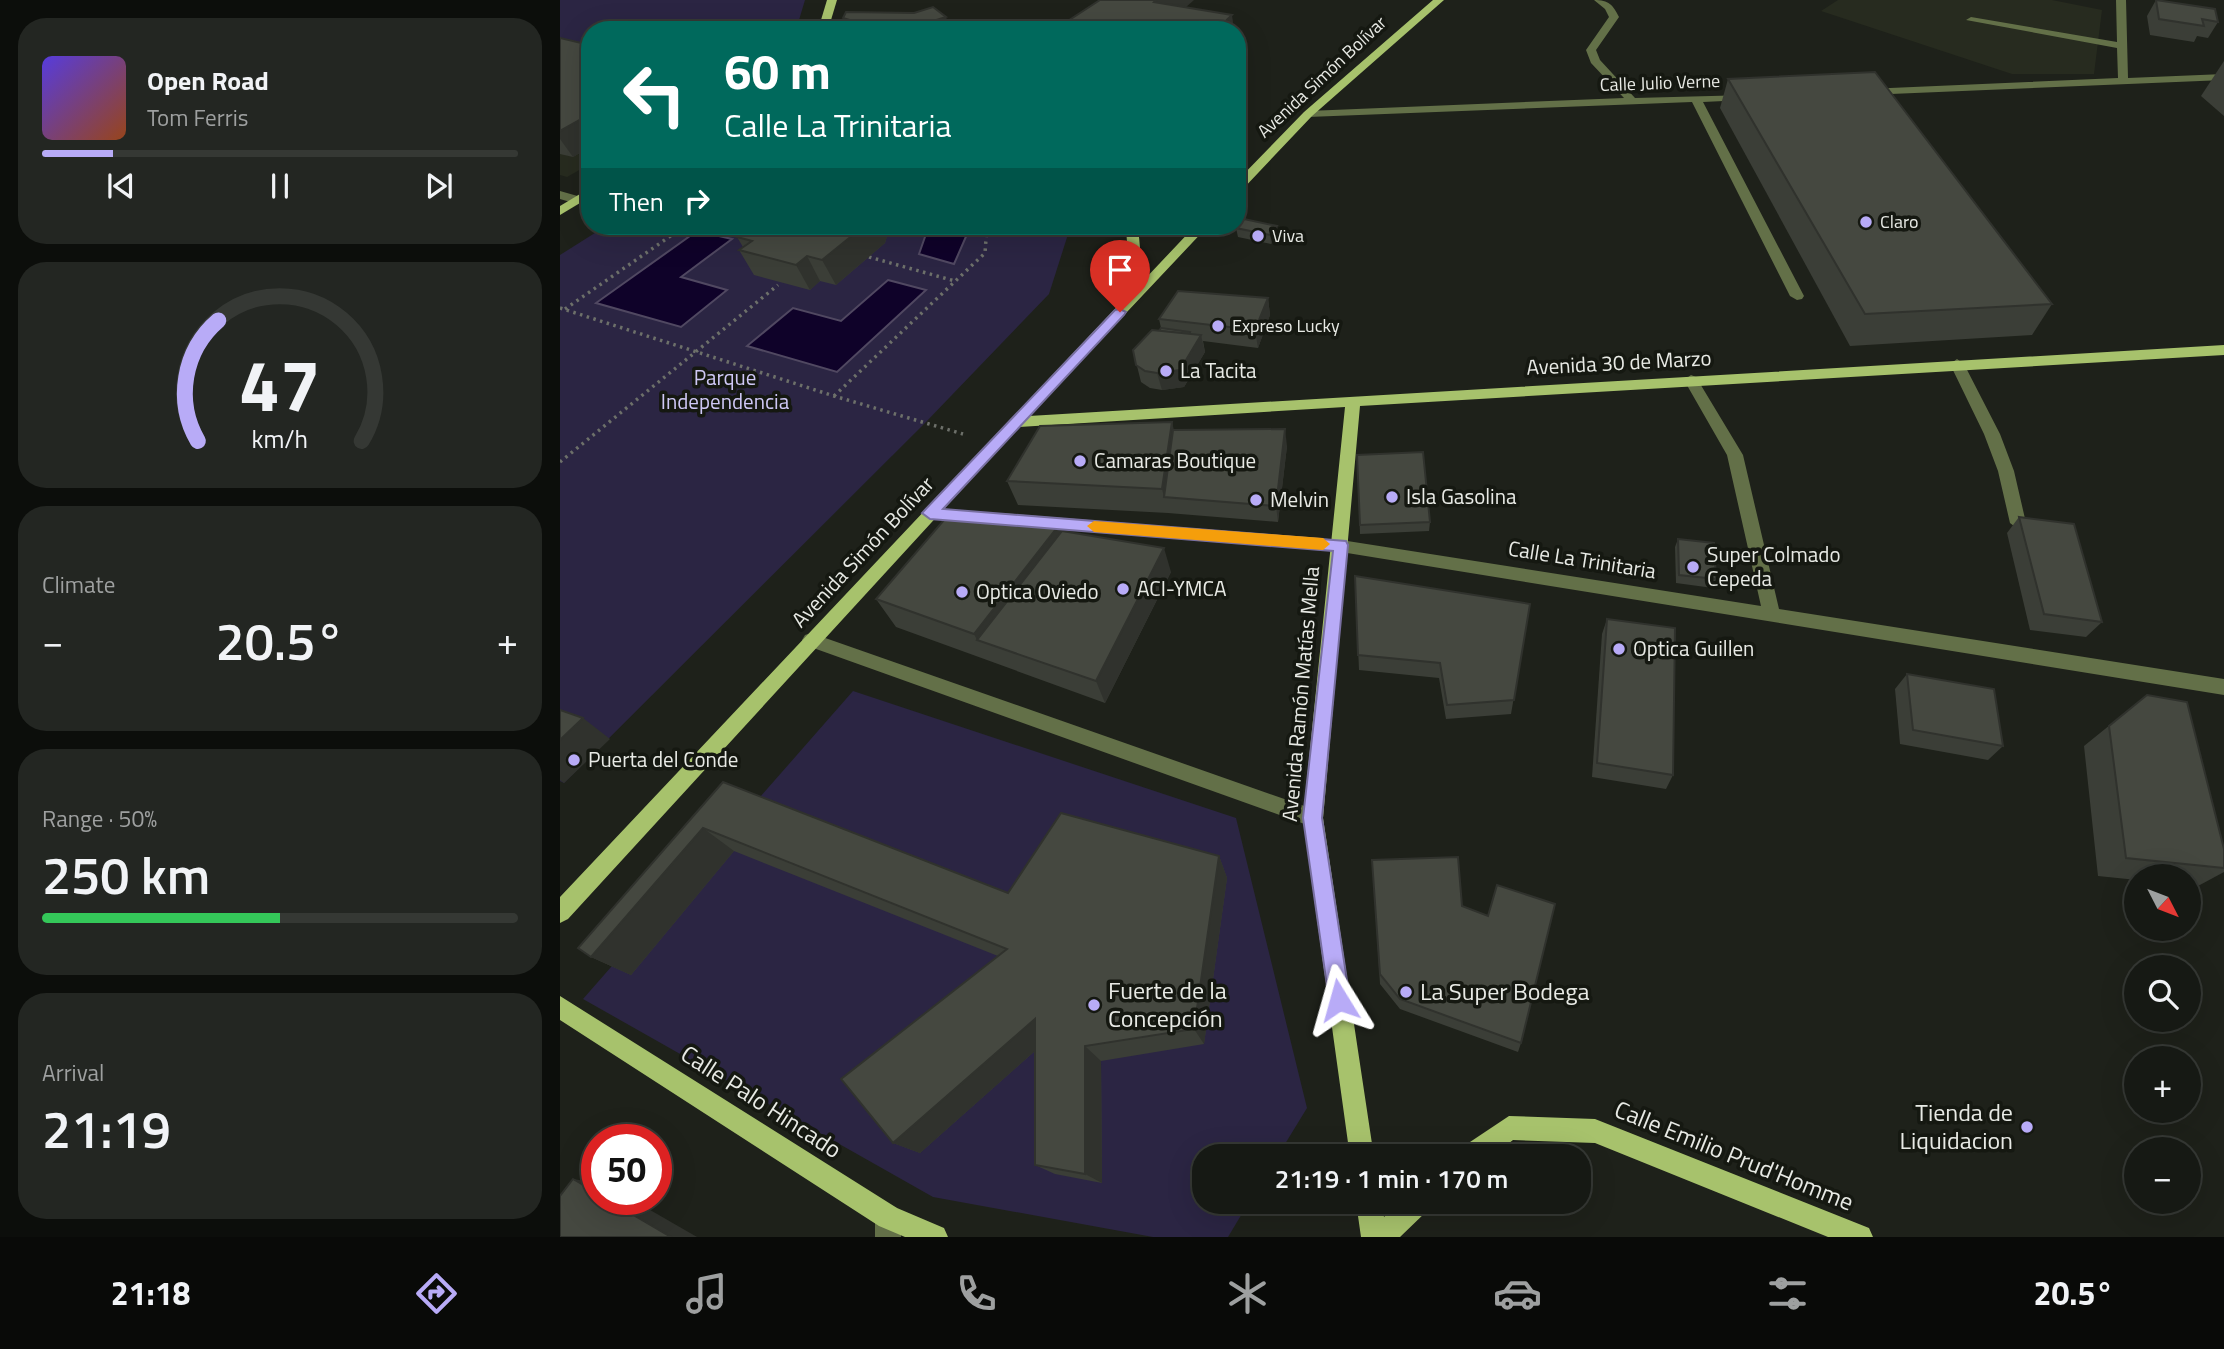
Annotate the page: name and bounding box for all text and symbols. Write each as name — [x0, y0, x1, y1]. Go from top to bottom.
street label: Avenida Simón Bolívar — [1251, 9, 1392, 144]
text: 60 m — [724, 33, 831, 108]
icon: left — [609, 49, 700, 140]
text: Open Road — [147, 61, 269, 100]
street label: Calle Julio Verne — [1599, 67, 1721, 98]
text: Tom Ferris — [147, 100, 248, 135]
text: Calle La Trinitaria — [724, 101, 952, 149]
icon: previous — [102, 167, 140, 205]
icon: pause — [261, 167, 299, 205]
icon: next — [420, 167, 458, 205]
text: Then — [609, 182, 664, 221]
icon: right — [678, 182, 716, 220]
place label: Claro — [1880, 208, 1919, 235]
marker: Claro — [1858, 214, 1874, 230]
place label: Viva — [1272, 222, 1304, 249]
marker: Viva — [1250, 228, 1266, 244]
pin — [1090, 240, 1150, 312]
icon: arrive — [1101, 251, 1139, 289]
place label: Expreso Lucky — [1232, 312, 1340, 339]
marker: Expreso Lucky — [1210, 318, 1226, 334]
text: 47 — [239, 329, 321, 439]
street label: Avenida 30 de Marzo — [1526, 341, 1712, 383]
place label: La Tacita — [1180, 354, 1257, 386]
park label: Parque Independencia — [661, 361, 790, 417]
marker: La Tacita — [1158, 363, 1174, 379]
text: km/h — [252, 419, 308, 457]
place label: Camaras Boutique — [1094, 444, 1256, 476]
marker: Camaras Boutique — [1072, 453, 1088, 469]
street label: Avenida Simón Bolívar — [784, 469, 941, 634]
place label: Isla Gasolina — [1406, 480, 1517, 512]
place label: Melvin — [1270, 483, 1329, 515]
marker: Isla Gasolina — [1384, 489, 1400, 505]
marker: Melvin — [1248, 492, 1264, 508]
street label: Calle La Trinitaria — [1506, 532, 1659, 587]
place label: Super Colmado Cepeda — [1707, 538, 1841, 594]
marker: Super Colmado Cepeda — [1685, 559, 1701, 575]
street label: Avenida Ramón Matías Mella — [1273, 564, 1327, 823]
text: Climate — [42, 567, 115, 602]
place label: ACI-YMCA — [1137, 572, 1227, 604]
place label: Optica Oviedo — [976, 575, 1099, 607]
marker: ACI-YMCA — [1115, 581, 1131, 597]
marker: Optica Oviedo — [954, 584, 970, 600]
text: 20.5° — [216, 601, 344, 680]
text: − — [42, 612, 63, 670]
text: + — [497, 612, 518, 670]
place label: Optica Guillen — [1633, 632, 1754, 664]
marker: Optica Guillen — [1611, 641, 1627, 657]
place label: Puerta del Conde — [588, 743, 738, 775]
marker: Puerta del Conde — [566, 752, 582, 768]
text: Range · 50% — [42, 801, 157, 836]
text: 250 km — [42, 835, 210, 914]
north arrow — [2124, 864, 2202, 942]
map controls — [2124, 864, 2201, 1214]
button: search — [2124, 955, 2201, 1032]
position arrow — [1302, 963, 1376, 1037]
place label: Fuerte de la Concepción — [1108, 972, 1227, 1036]
place label: La Super Bodega — [1420, 973, 1590, 1009]
marker: La Super Bodega — [1398, 984, 1414, 1000]
marker: Fuerte de la Concepción — [1086, 997, 1102, 1013]
street label: Calle Palo Hincado — [674, 1036, 849, 1167]
button: + — [2124, 1046, 2201, 1123]
text: Arrival — [42, 1055, 104, 1090]
text: 21:19 — [42, 1089, 171, 1168]
street label: Calle Emilio Prud'Homme — [1609, 1091, 1859, 1220]
place label: Tienda de Liquidacion — [1900, 1094, 2013, 1158]
marker: Tienda de Liquidacion — [2019, 1119, 2035, 1135]
speed limit sign: 50 — [581, 1124, 672, 1215]
button: − — [2124, 1137, 2201, 1214]
text: 21:19 · 1 min · 170 m — [1275, 1159, 1508, 1198]
text: 21:18 — [111, 1269, 191, 1317]
icon: directions — [412, 1269, 461, 1318]
icon: music — [682, 1269, 731, 1318]
icon: phone — [952, 1269, 1001, 1318]
icon: climate — [1223, 1269, 1272, 1318]
icon: car — [1493, 1269, 1542, 1318]
icon: filters — [1763, 1269, 1812, 1318]
text: 20.5° — [2033, 1269, 2113, 1317]

